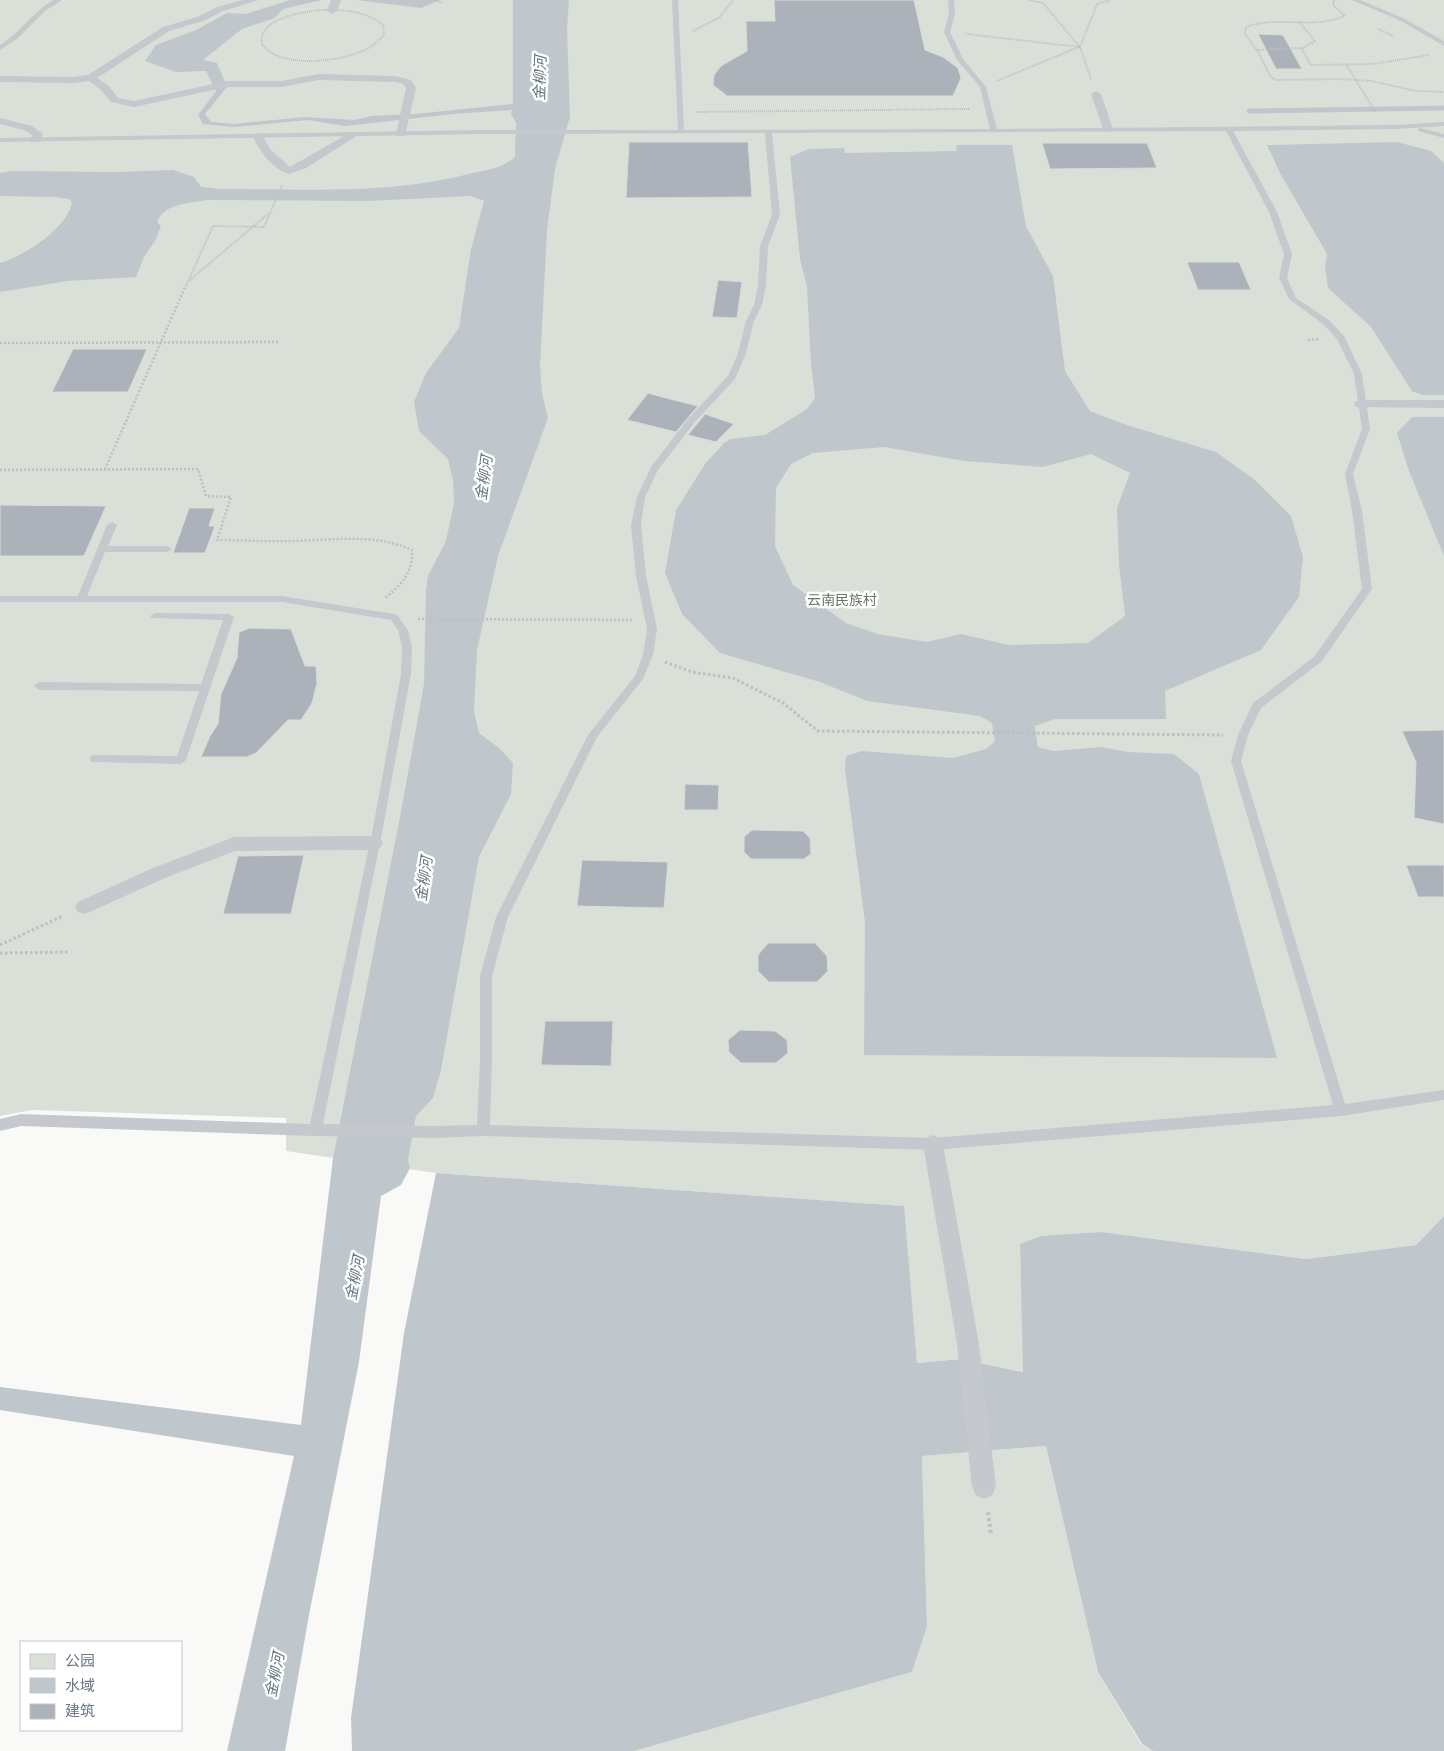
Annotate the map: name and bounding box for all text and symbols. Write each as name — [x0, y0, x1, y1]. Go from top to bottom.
water label: 金柳河 — [529, 52, 549, 101]
water label: 金柳河 — [471, 451, 495, 501]
park label: 云南民族村 — [807, 591, 877, 608]
water label: 金柳河 — [411, 852, 435, 902]
water label: 金柳河 — [341, 1251, 368, 1302]
legend — [20, 1641, 182, 1731]
water label: 金柳河 — [261, 1648, 288, 1699]
text: 公园 — [65, 1651, 95, 1669]
text: 水域 — [65, 1676, 95, 1694]
text: 建筑 — [65, 1701, 95, 1719]

